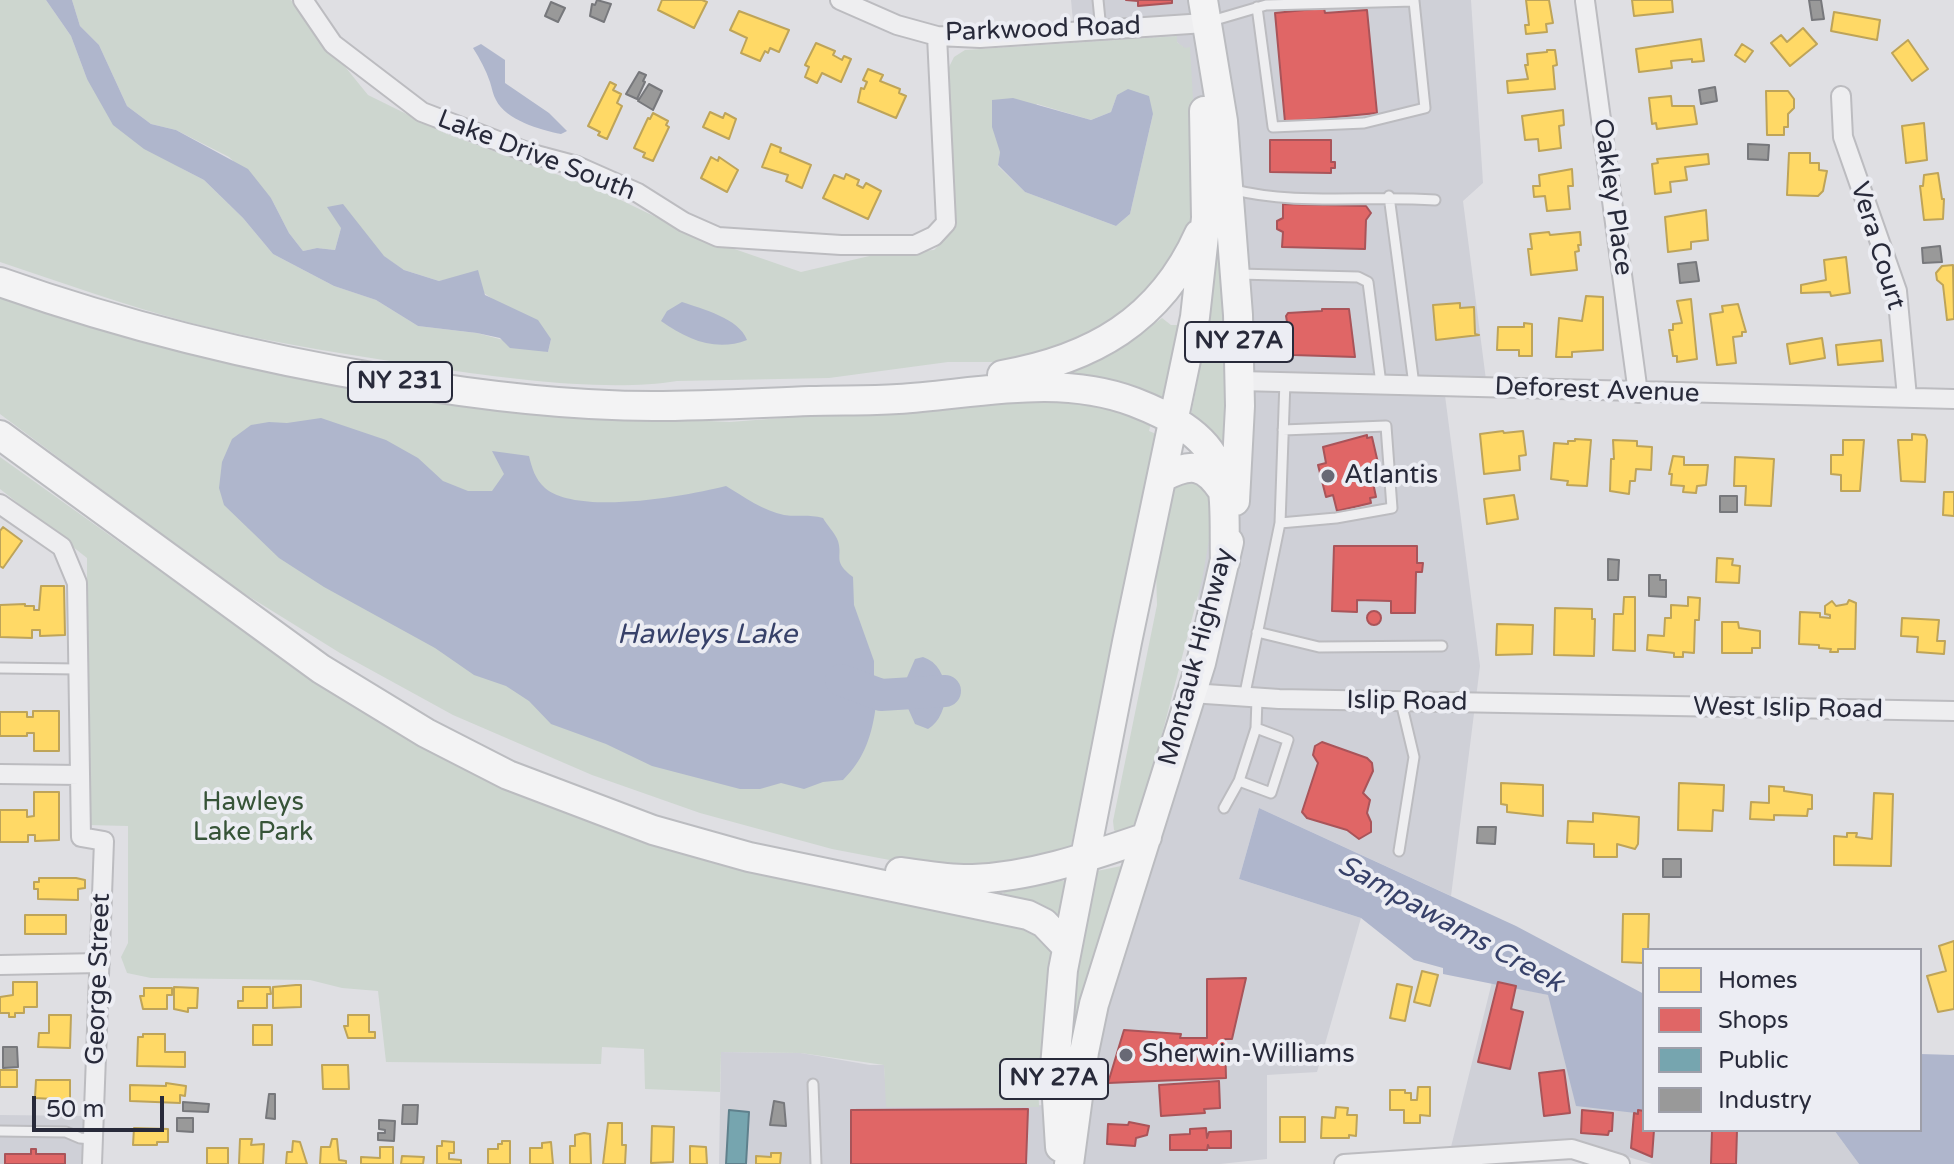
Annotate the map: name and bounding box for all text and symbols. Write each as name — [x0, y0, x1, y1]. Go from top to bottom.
street label: Parkwood Road — [944, 11, 1142, 49]
street label: Lake Drive South — [433, 104, 639, 208]
street label: Oakley Place — [1586, 116, 1638, 278]
street label: Vera Court — [1843, 178, 1911, 314]
road number: NY 27A — [1185, 322, 1293, 362]
road number: NY 231 — [348, 362, 452, 402]
street label: Deforest Avenue — [1494, 372, 1700, 410]
place label: Atlantis — [1344, 460, 1438, 492]
marker: Atlantis — [1319, 467, 1337, 485]
street label: Montauk Highway — [1153, 545, 1241, 769]
water label: Hawleys Lake — [617, 619, 797, 653]
street label: Islip Road — [1346, 685, 1468, 719]
street label: West Islip Road — [1693, 692, 1883, 726]
park label: Hawleys Lake Park — [193, 787, 313, 848]
water label: Sampawams Creek — [1331, 849, 1569, 1001]
street label: George Street — [80, 893, 118, 1065]
legend — [1642, 948, 1922, 1132]
text: Homes — [1718, 966, 1798, 995]
text: Shops — [1718, 1006, 1788, 1035]
place label: Sherwin-Williams — [1142, 1039, 1355, 1071]
marker: Sherwin-Williams — [1117, 1046, 1135, 1064]
text: Public — [1718, 1046, 1788, 1075]
road number: NY 27A — [1000, 1059, 1108, 1099]
scale bar — [36, 1080, 168, 1130]
text: Industry — [1718, 1086, 1812, 1115]
text: 50 m — [46, 1095, 104, 1124]

